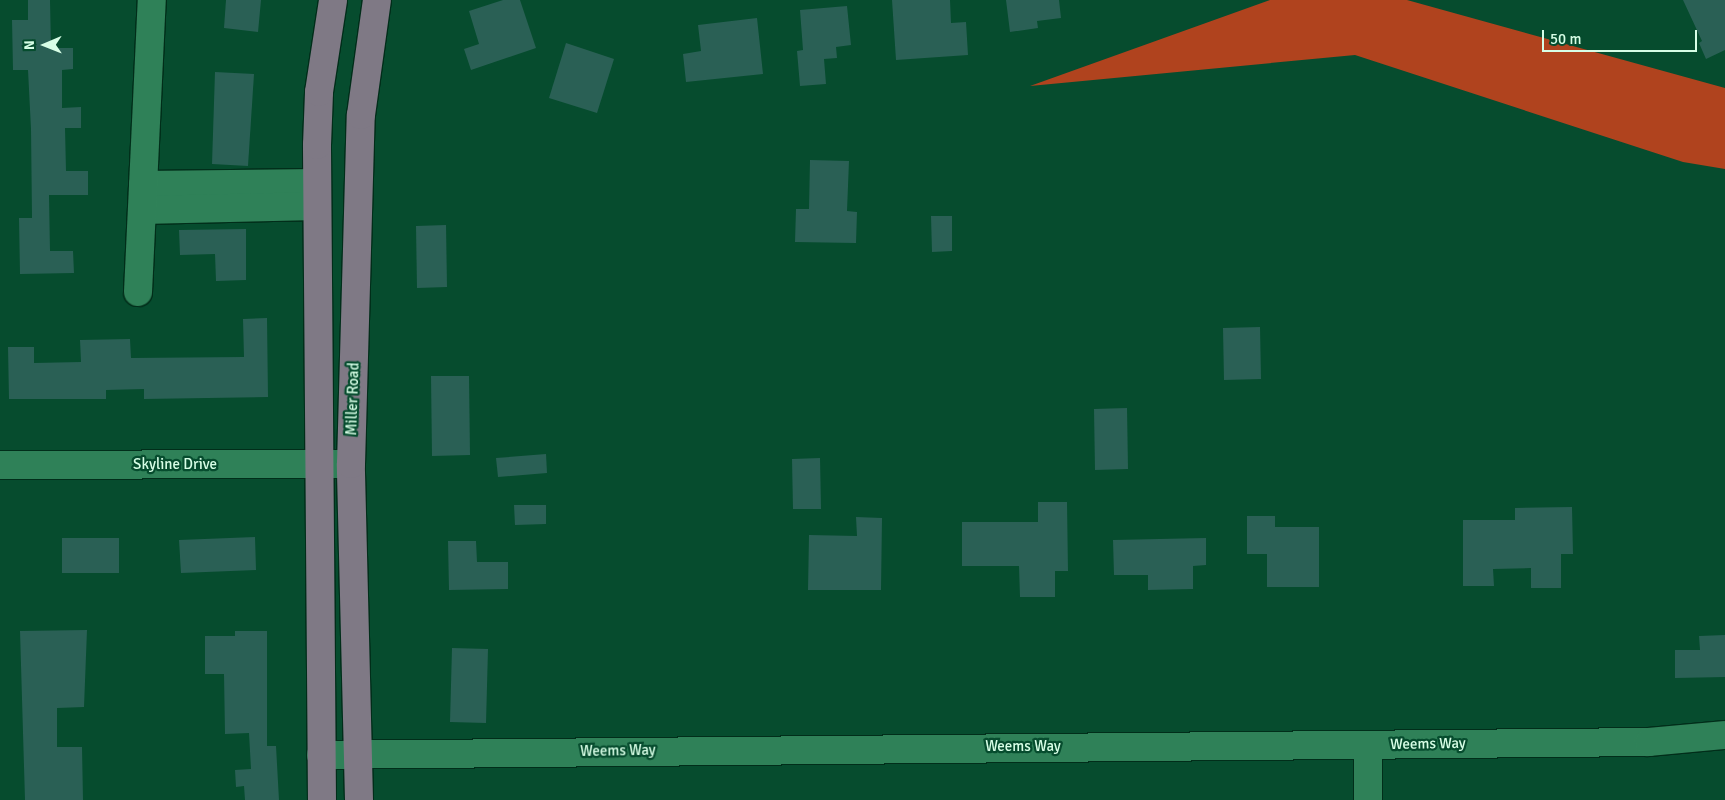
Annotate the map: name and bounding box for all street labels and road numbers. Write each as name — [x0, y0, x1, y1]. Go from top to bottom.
street label: Miller Road — [343, 362, 363, 436]
street label: Skyline Drive — [133, 456, 217, 474]
street label: Weems Way — [1390, 734, 1466, 754]
street label: Weems Way — [985, 738, 1061, 756]
street label: Weems Way — [580, 741, 656, 761]

